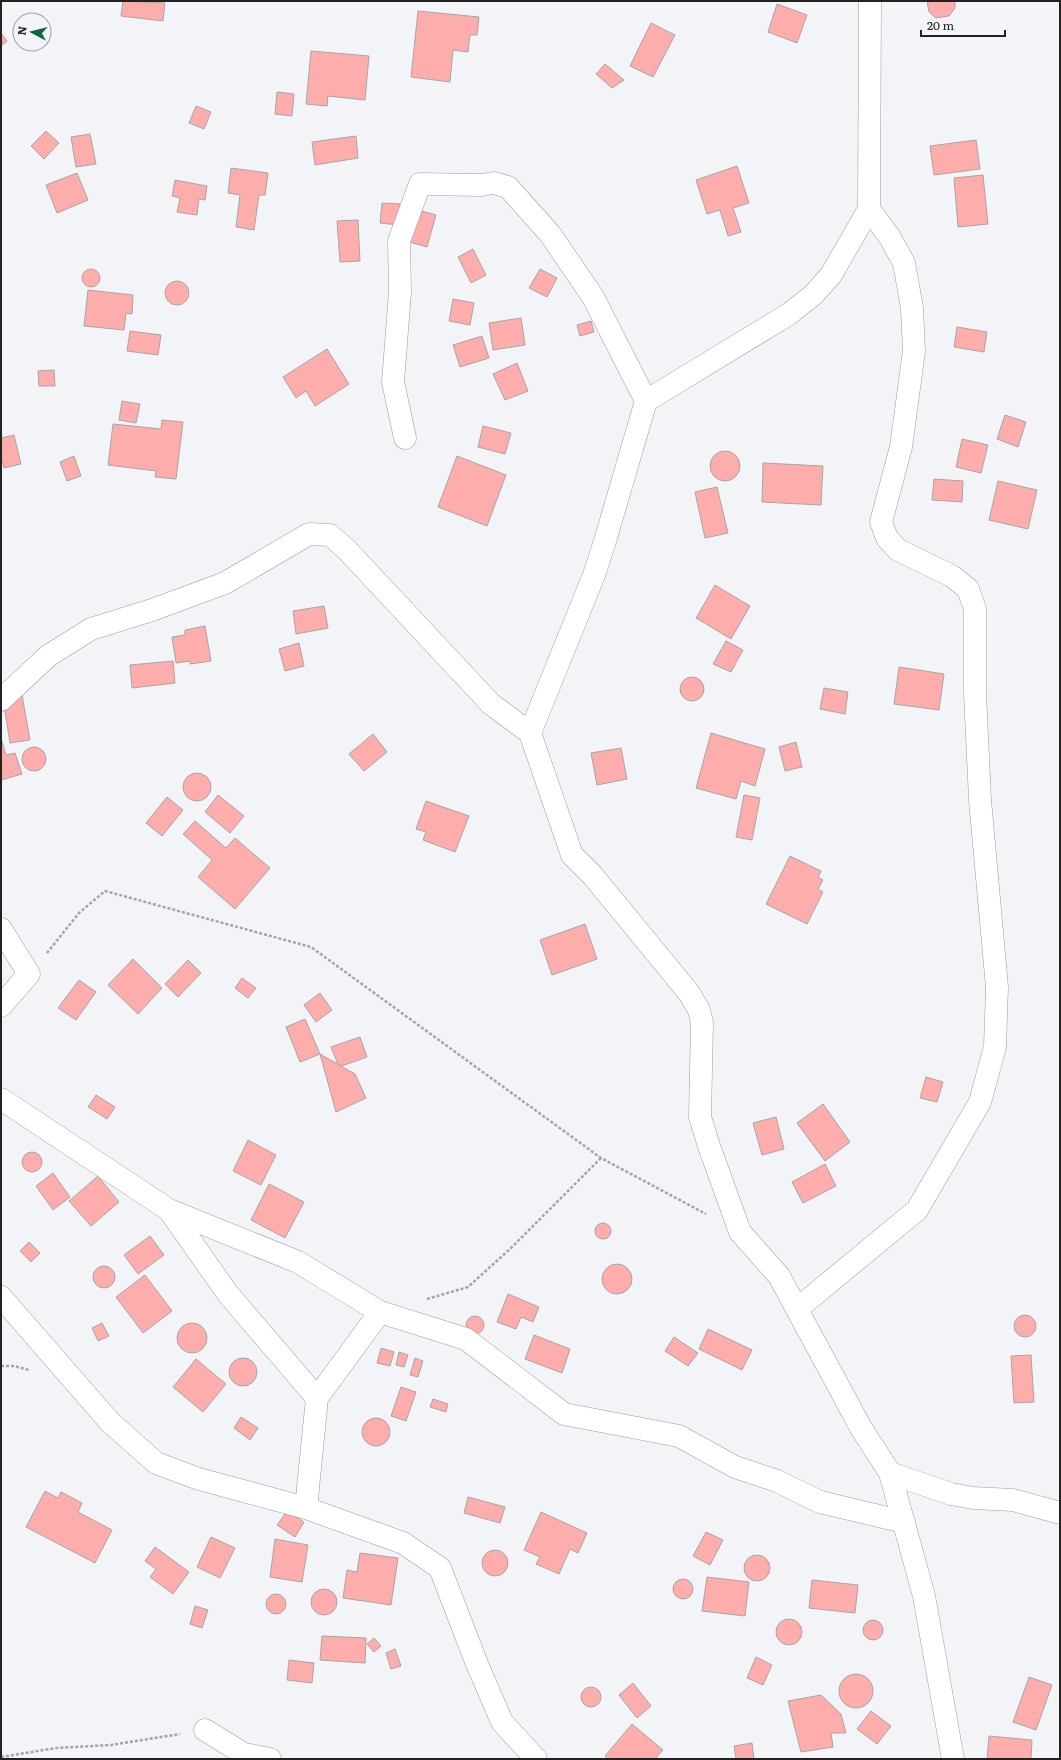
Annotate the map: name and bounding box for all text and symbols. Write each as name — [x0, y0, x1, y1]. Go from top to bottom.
north arrow — [12, 12, 52, 52]
scale bar — [921, 12, 1005, 38]
text: 20 m — [927, 16, 954, 34]
text: N — [13, 25, 30, 36]

